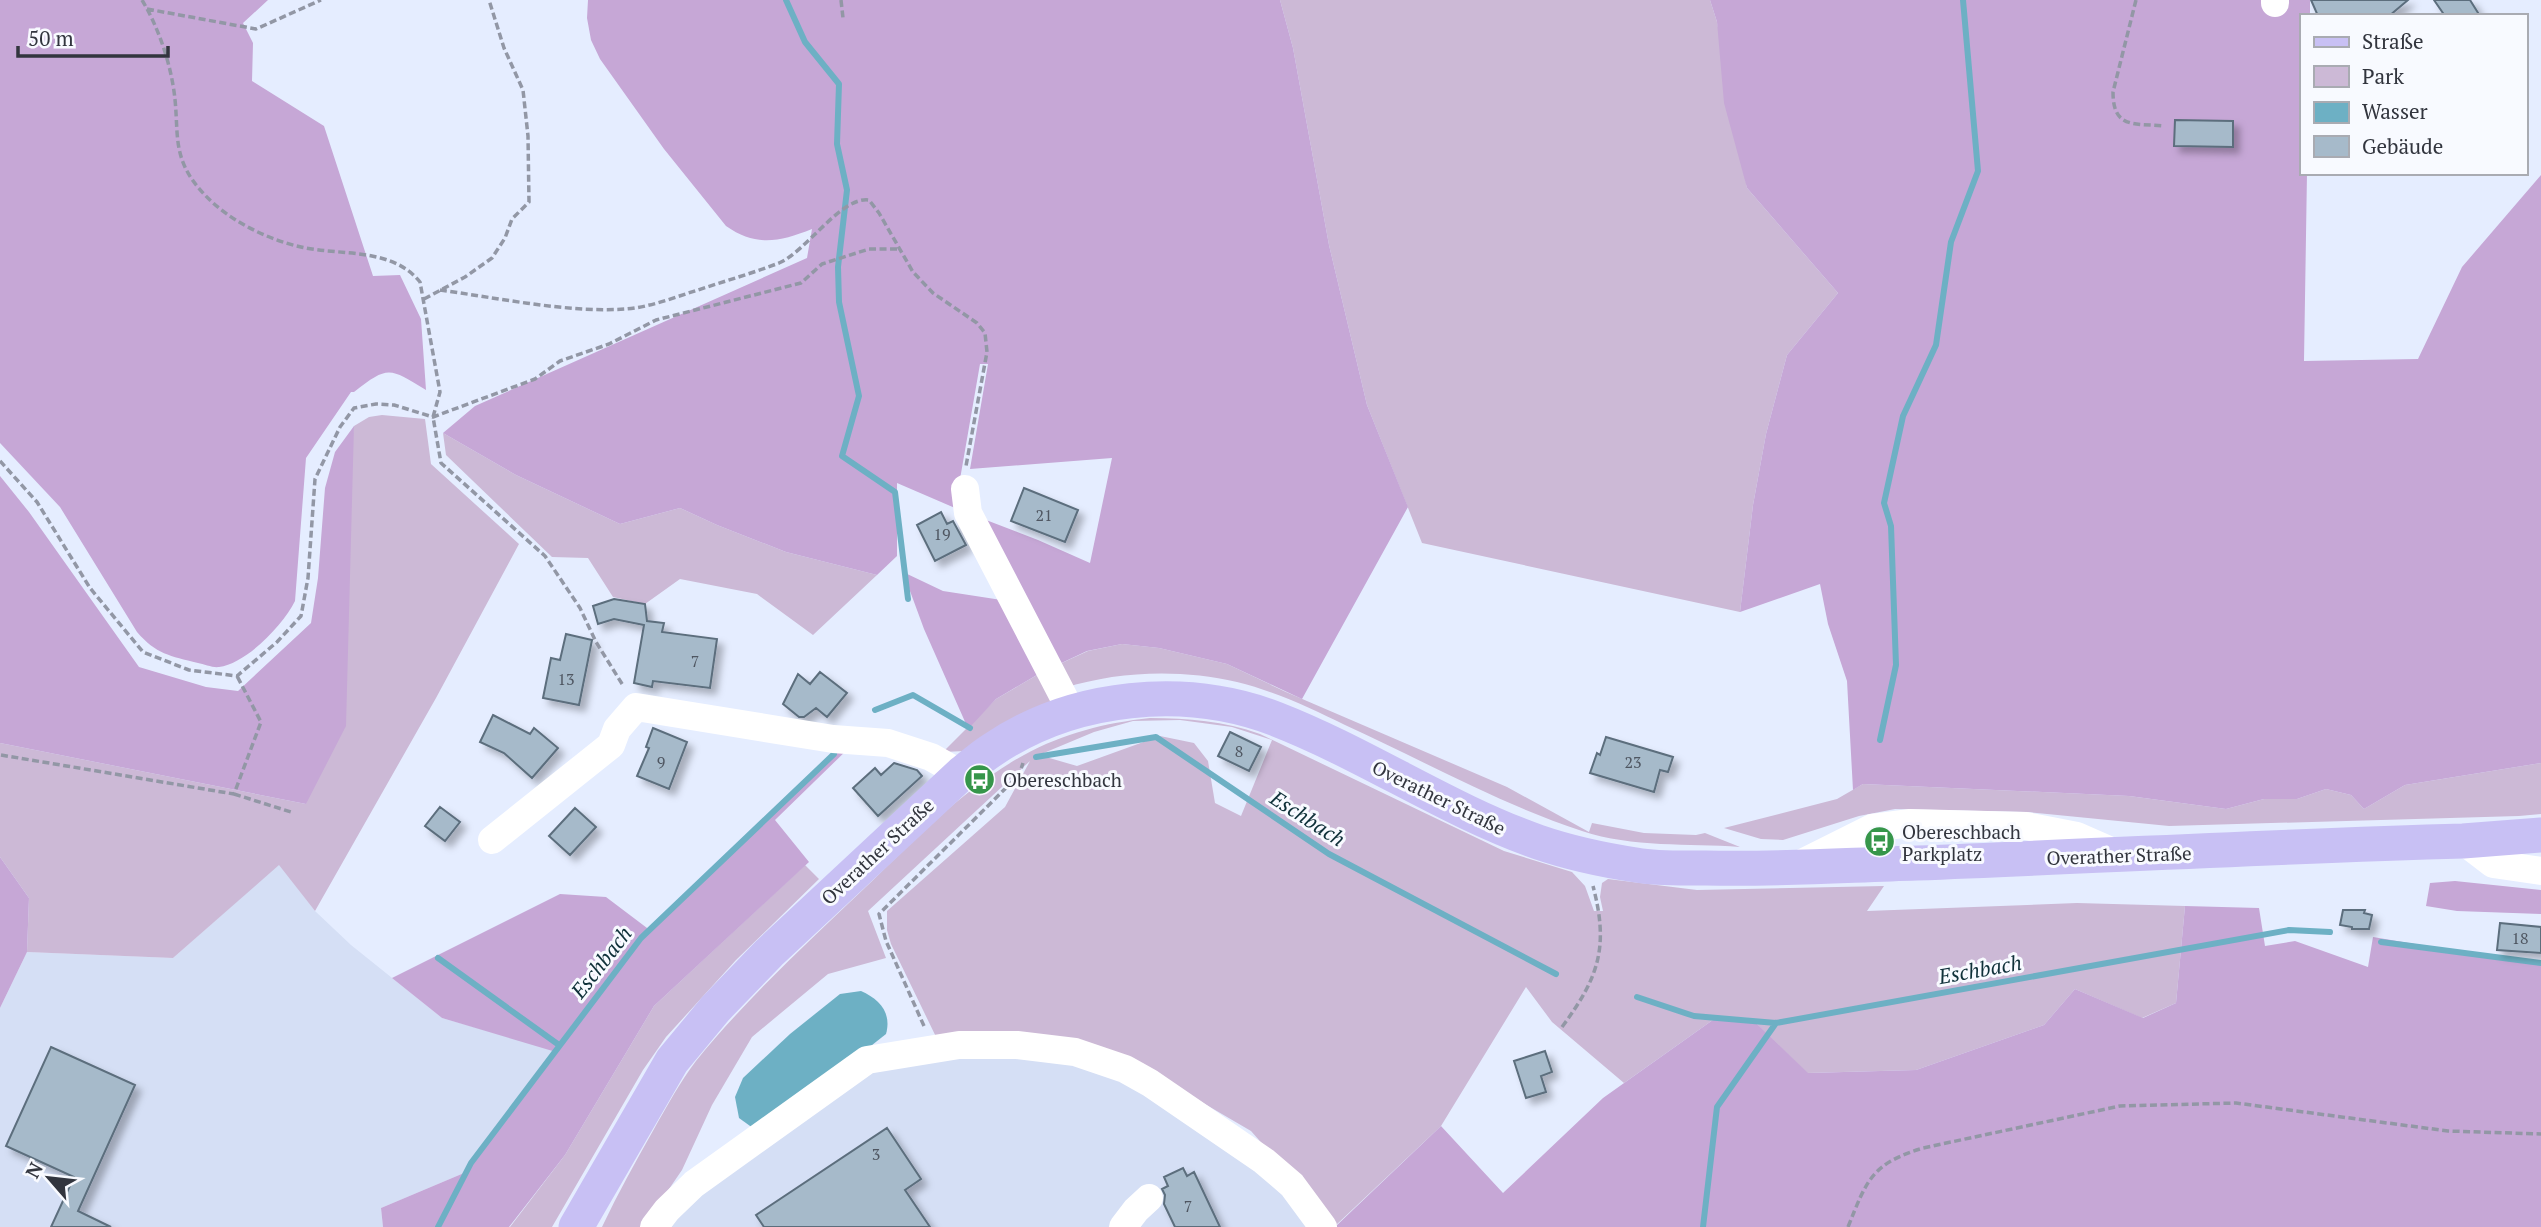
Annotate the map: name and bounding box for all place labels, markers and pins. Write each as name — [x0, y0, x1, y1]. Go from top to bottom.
bus stop icon: Obereschbach — [963, 762, 997, 796]
place label: Obereschbach — [1003, 767, 1122, 792]
place label: Obereschbach Parkplatz — [1902, 819, 2021, 866]
bus stop icon: Obereschbach Parkplatz — [1862, 825, 1896, 859]

